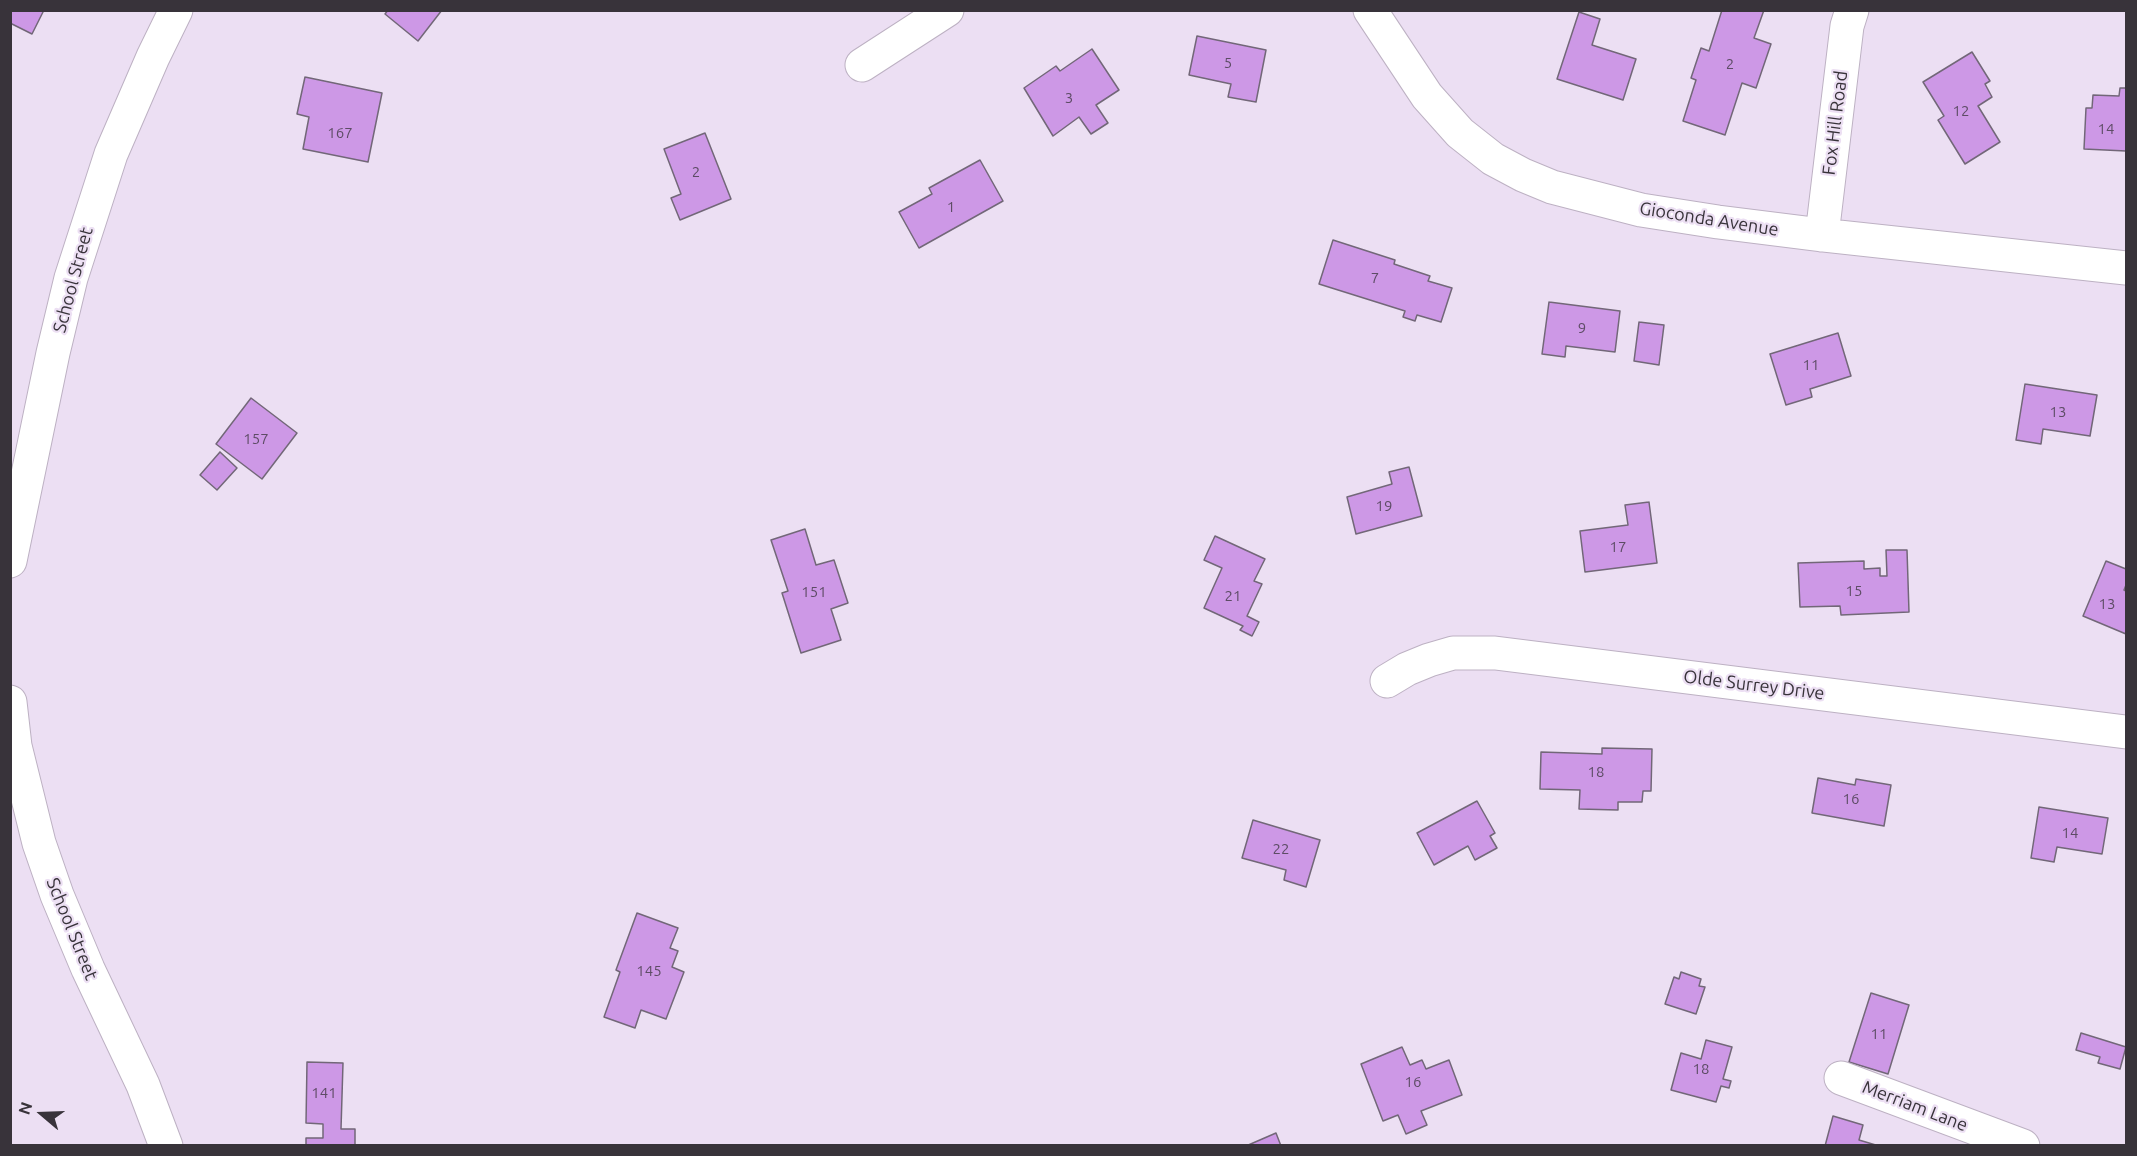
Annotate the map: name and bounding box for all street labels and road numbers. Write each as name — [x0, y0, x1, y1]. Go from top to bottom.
street label: Fox Hill Road — [1818, 70, 1852, 176]
street label: Gioconda Avenue — [1638, 197, 1780, 241]
street label: School Street — [49, 225, 97, 335]
street label: Olde Surrey Drive — [1682, 666, 1826, 704]
street label: School Street — [42, 875, 102, 983]
street label: Merriam Lane — [1859, 1076, 1971, 1136]

